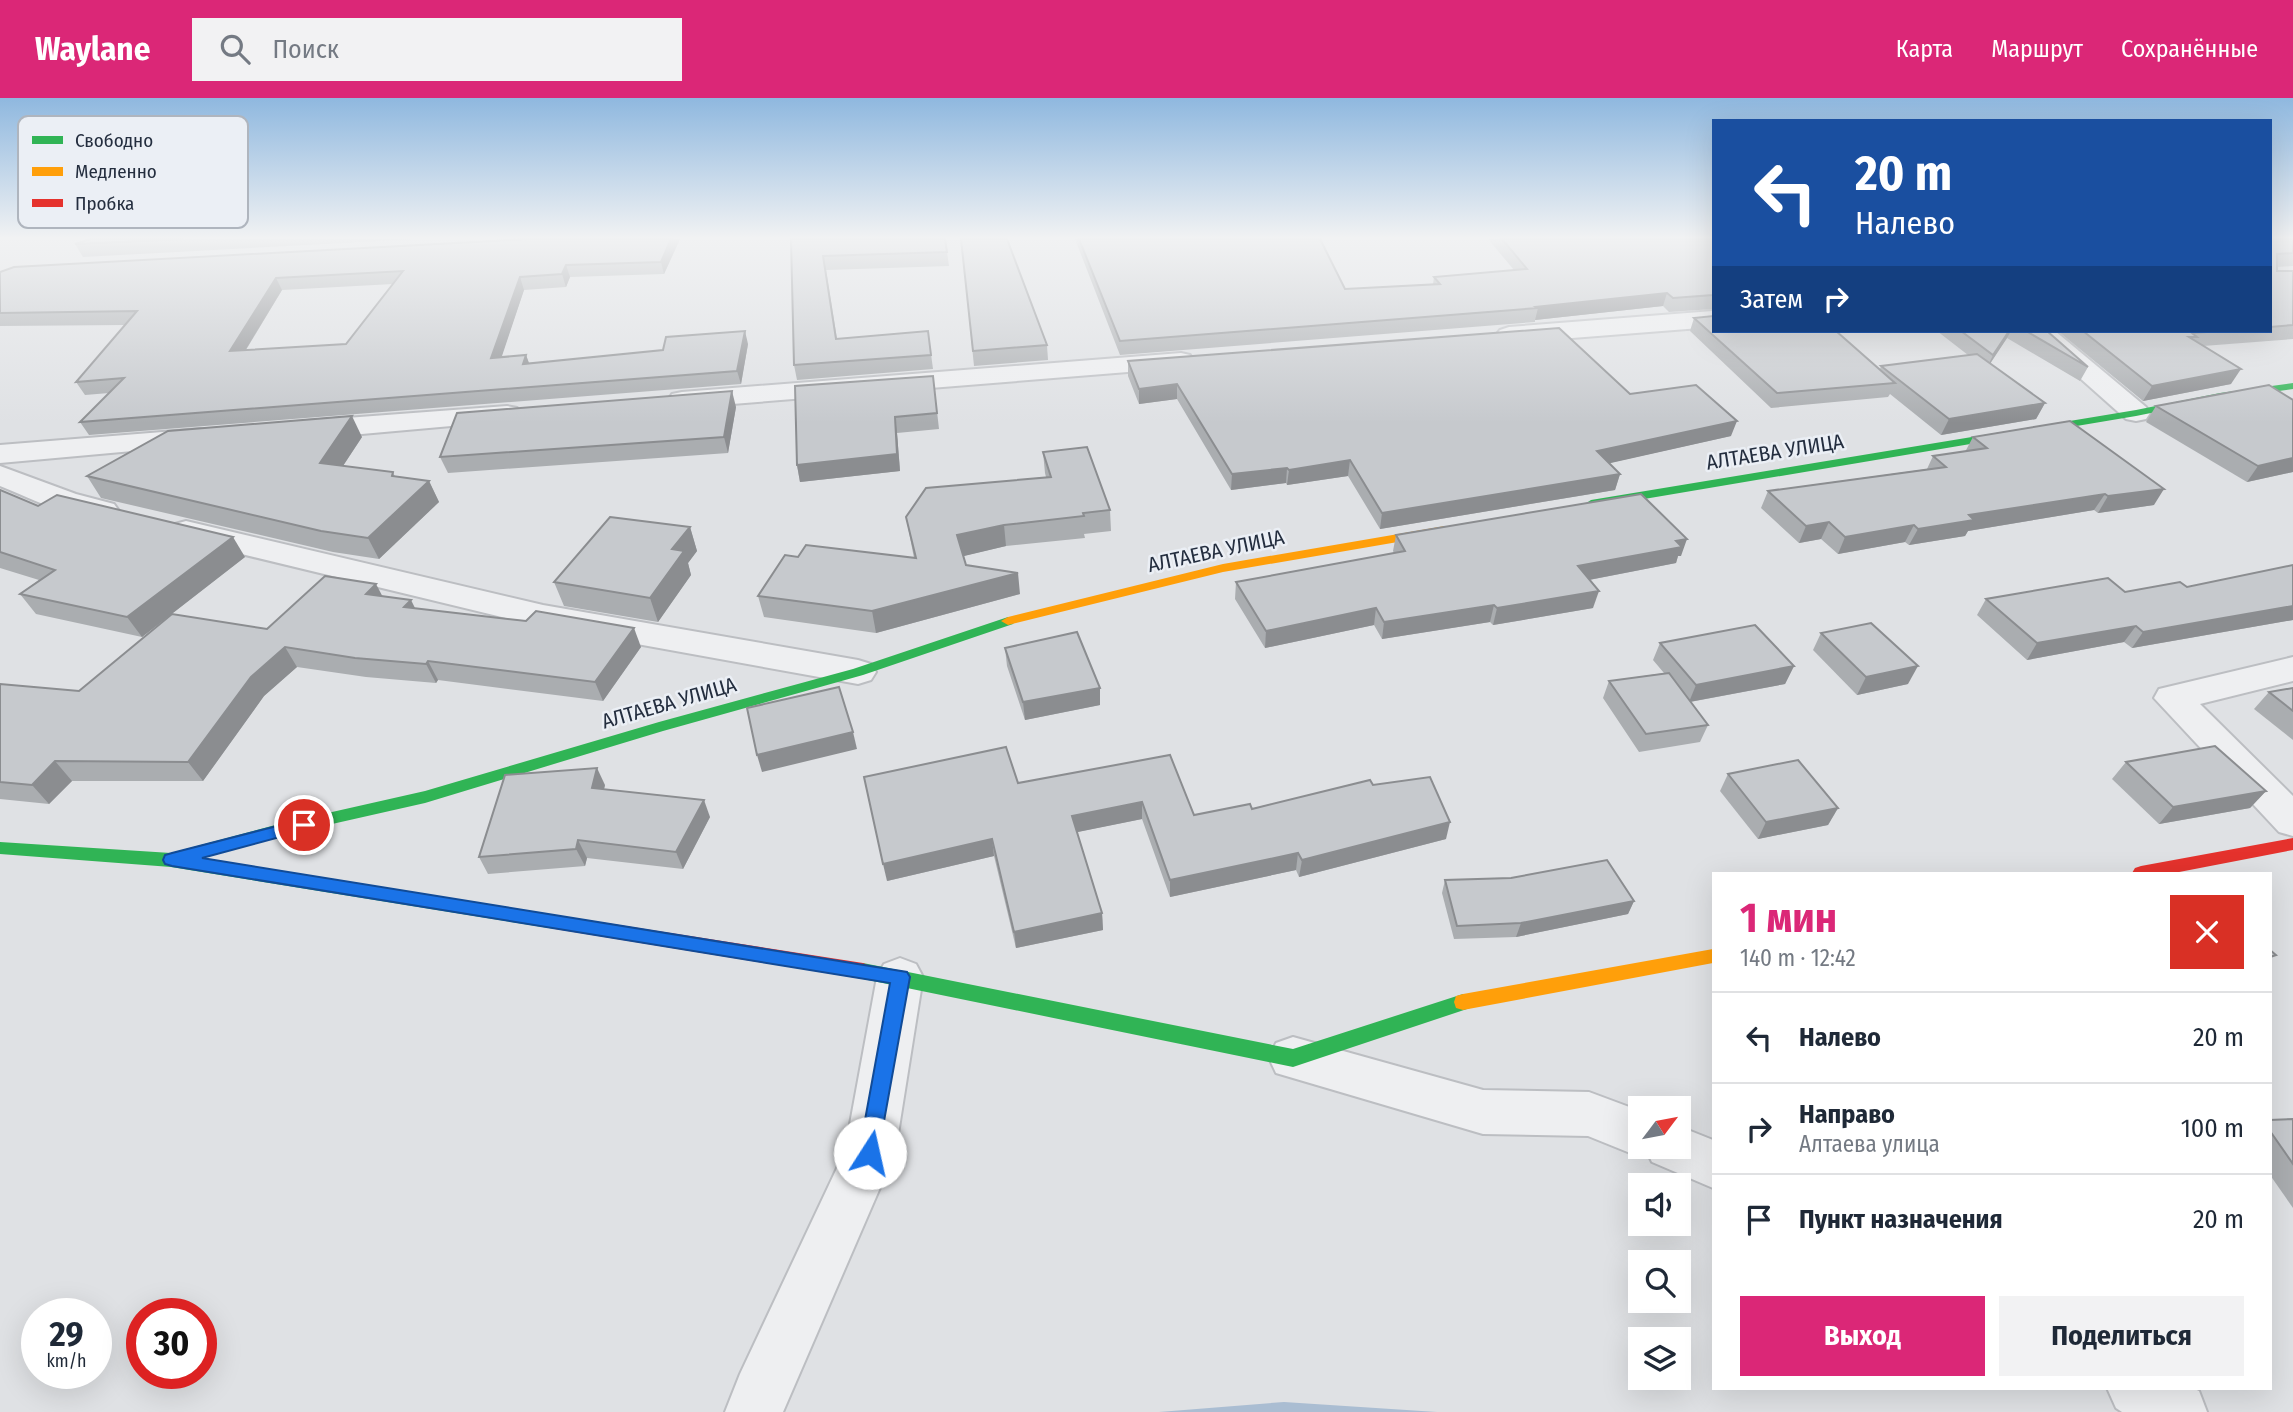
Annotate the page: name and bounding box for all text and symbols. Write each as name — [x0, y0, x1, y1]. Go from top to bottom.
search box — [192, 18, 682, 81]
text: Waylane — [35, 29, 150, 69]
icon: search — [216, 30, 254, 68]
text: Поиск — [272, 34, 339, 65]
text: Карта — [1896, 35, 1953, 63]
text: Маршрут — [1991, 35, 2083, 63]
text: Сохранённые — [2121, 35, 2258, 63]
legend — [18, 116, 248, 228]
text: Свободно — [75, 129, 153, 152]
text: 20 m — [1855, 144, 1952, 203]
icon: left — [1740, 147, 1831, 238]
text: Медленно — [75, 160, 157, 183]
text: Пробка — [75, 192, 134, 215]
text: Налево — [1855, 204, 1955, 242]
icon: right — [1817, 280, 1855, 318]
text: Затем — [1740, 284, 1803, 315]
street label: АЛТАЕВА УЛИЦА — [1704, 428, 1846, 476]
street label: АЛТАЕВА УЛИЦА — [1145, 524, 1287, 578]
street label: АЛТАЕВА УЛИЦА — [599, 671, 739, 735]
pin — [274, 795, 334, 855]
icon: arrive — [285, 806, 323, 844]
text: 1 мин — [1740, 893, 1837, 943]
button: close — [2170, 895, 2244, 969]
text: 140 m · 12:42 — [1740, 944, 1856, 972]
icon: left — [1740, 1019, 1778, 1057]
text: Налево — [1799, 1022, 1881, 1053]
text: 20 m — [2193, 1022, 2244, 1053]
north arrow — [1628, 1096, 1690, 1158]
map controls — [1628, 1096, 1691, 1390]
text: Направо — [1799, 1099, 1895, 1130]
icon: right — [1740, 1110, 1778, 1148]
text: 100 m — [2181, 1113, 2244, 1144]
position arrow — [833, 1116, 907, 1190]
text: Алтаева улица — [1799, 1130, 1940, 1158]
button: sound — [1628, 1173, 1691, 1236]
icon: arrive — [1740, 1201, 1778, 1239]
text: Пункт назначения — [1799, 1204, 2003, 1235]
text: 20 m — [2193, 1204, 2244, 1235]
button: search — [1628, 1250, 1691, 1313]
button: Выход — [1740, 1296, 1985, 1376]
button: Поделиться — [1999, 1296, 2244, 1376]
speed limit sign: 30 — [126, 1298, 217, 1389]
text: 29 — [49, 1313, 84, 1355]
button: layers — [1628, 1327, 1691, 1390]
text: km/h — [46, 1350, 87, 1372]

